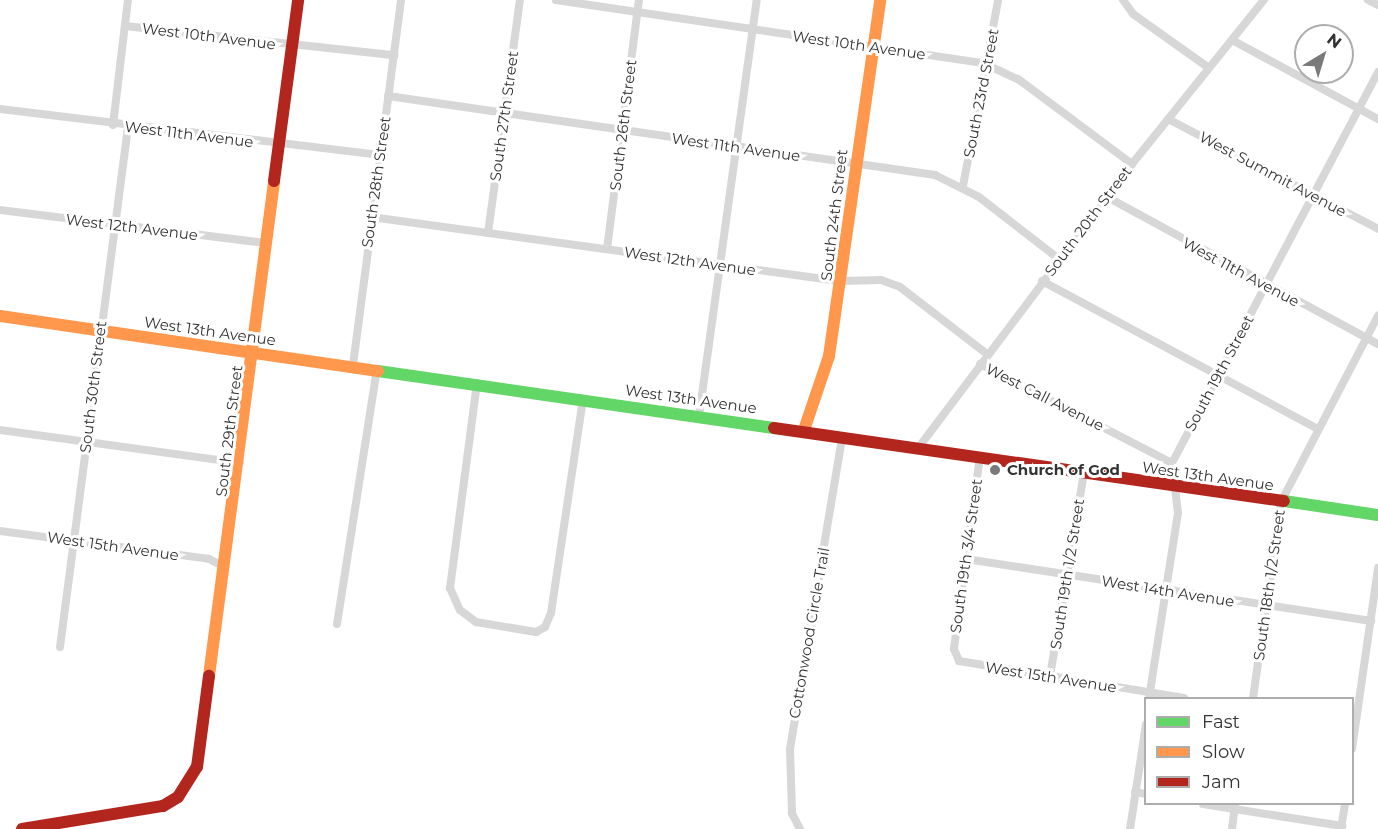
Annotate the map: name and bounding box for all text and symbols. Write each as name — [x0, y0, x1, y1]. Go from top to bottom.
street label: West 10th Avenue — [141, 19, 277, 53]
north arrow — [1294, 24, 1354, 84]
street label: West 10th Avenue — [791, 27, 927, 63]
street label: South 23rd Street — [960, 27, 1002, 159]
text: N — [1323, 30, 1345, 52]
street label: South 27th Street — [486, 50, 522, 182]
street label: South 26th Street — [606, 58, 640, 192]
street label: South 28th Street — [358, 115, 394, 249]
street label: West 11th Avenue — [123, 117, 255, 151]
street label: West Summit Avenue — [1196, 128, 1350, 220]
street label: West 11th Avenue — [670, 129, 802, 165]
street label: South 24th Street — [817, 148, 851, 282]
street label: South 20th Street — [1041, 162, 1135, 280]
street label: West 12th Avenue — [65, 210, 199, 244]
street label: West 11th Avenue — [1179, 234, 1303, 310]
street label: West 12th Avenue — [623, 243, 757, 279]
street label: South 19th Street — [1181, 312, 1257, 434]
street label: West 13th Avenue — [143, 313, 277, 349]
street label: South 30th Street — [76, 320, 110, 454]
street label: West Call Avenue — [983, 359, 1107, 435]
street label: South 29th Street — [212, 364, 246, 498]
street label: West 13th Avenue — [624, 381, 758, 417]
street label: West 13th Avenue — [1141, 458, 1275, 494]
place label: Church of God — [1007, 461, 1120, 479]
marker: Church of God — [988, 463, 1002, 477]
street label: South 19th 3/4 Street — [946, 478, 986, 634]
street label: South 19th 1/2 Street — [1046, 498, 1088, 650]
street label: South 18th 1/2 Street — [1249, 508, 1289, 662]
street label: West 15th Avenue — [46, 528, 180, 564]
street label: Cottonwood Circle Trail — [785, 546, 833, 720]
street label: West 14th Avenue — [1100, 572, 1236, 610]
street label: West 15th Avenue — [984, 658, 1118, 696]
legend — [1144, 697, 1354, 805]
text: Fast — [1202, 711, 1240, 733]
text: Slow — [1202, 741, 1245, 763]
text: Jam — [1202, 771, 1241, 793]

